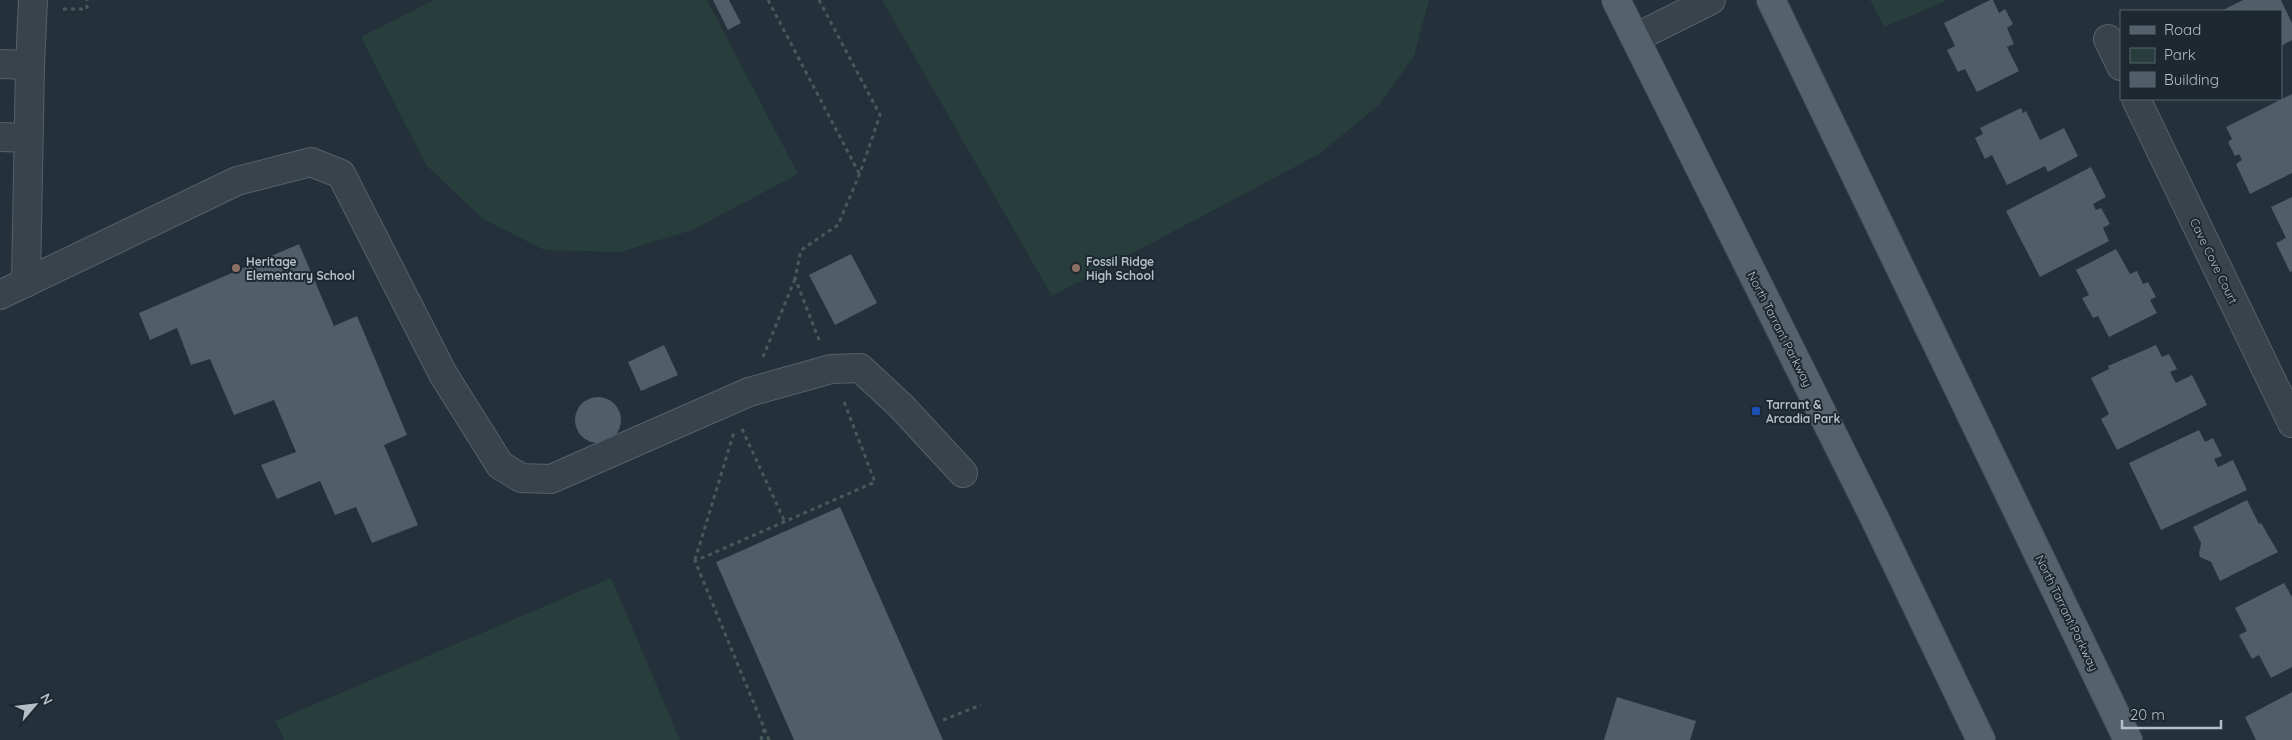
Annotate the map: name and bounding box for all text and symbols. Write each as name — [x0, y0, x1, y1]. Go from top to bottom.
legend — [2120, 10, 2282, 100]
text: Road — [2164, 20, 2201, 39]
text: Park — [2164, 45, 2196, 64]
text: Building — [2164, 70, 2219, 89]
street label: Cave Cove Court — [2187, 216, 2241, 306]
place label: Heritage Elementary School — [246, 254, 355, 283]
place label: Fossil Ridge High School — [1086, 254, 1154, 283]
marker: Heritage Elementary School — [230, 262, 242, 274]
marker: Fossil Ridge High School — [1070, 262, 1082, 274]
street label: North Tarrant Parkway — [1744, 269, 1816, 389]
place label: Tarrant & Arcadia Park — [1766, 397, 1841, 426]
marker: Tarrant & Arcadia Park — [1750, 405, 1762, 417]
street label: North Tarrant Parkway — [2032, 553, 2102, 673]
north arrow — [10, 680, 60, 730]
text: N — [36, 690, 57, 708]
scale bar — [2122, 698, 2221, 730]
text: 20 m — [2130, 705, 2165, 724]

